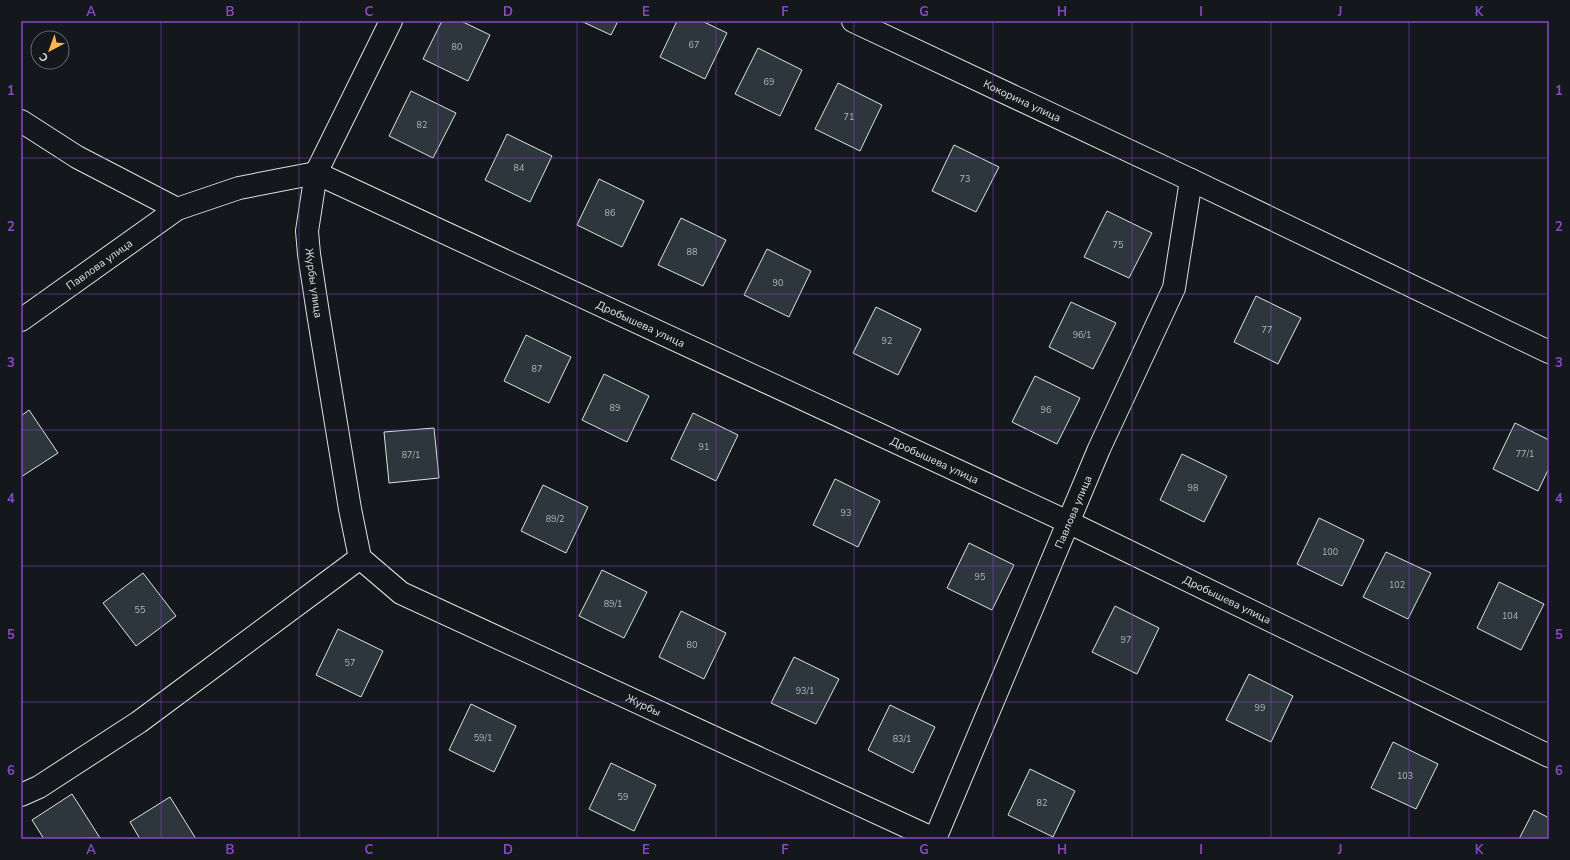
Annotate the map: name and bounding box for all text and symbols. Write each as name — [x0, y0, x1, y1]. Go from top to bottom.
text: A — [86, 3, 96, 21]
text: B — [226, 3, 235, 21]
text: C — [365, 3, 374, 21]
text: D — [503, 3, 513, 21]
text: E — [642, 3, 650, 21]
text: F — [781, 3, 789, 21]
text: G — [919, 3, 929, 21]
text: H — [1057, 3, 1067, 21]
text: I — [1199, 3, 1203, 21]
text: J — [1337, 3, 1342, 21]
text: K — [1475, 3, 1484, 21]
north arrow — [30, 30, 70, 70]
house number: 67 — [689, 39, 699, 51]
house number: 80 — [452, 41, 462, 53]
text: С — [36, 49, 52, 65]
house number: 69 — [764, 76, 774, 88]
street label: Кокорина улица — [981, 76, 1063, 126]
text: 1 — [7, 82, 15, 100]
text: 1 — [1555, 82, 1563, 100]
house number: 71 — [844, 111, 854, 123]
house number: 82 — [417, 119, 427, 131]
house number: 84 — [514, 162, 525, 174]
house number: 73 — [960, 173, 970, 185]
house number: 86 — [605, 207, 615, 219]
text: 2 — [7, 218, 15, 236]
text: 2 — [1555, 218, 1563, 236]
street label: Павлова улица — [63, 236, 136, 294]
house number: 75 — [1113, 239, 1123, 251]
house number: 88 — [687, 246, 697, 258]
street label: Журбы улица — [301, 247, 326, 319]
house number: 90 — [773, 277, 783, 289]
street label: Дробышева улица — [594, 297, 687, 351]
house number: 77 — [1262, 324, 1272, 336]
house number: 96/1 — [1073, 329, 1091, 341]
house number: 92 — [882, 335, 892, 347]
text: 3 — [7, 354, 15, 372]
text: 3 — [1555, 354, 1563, 372]
house number: 87 — [532, 363, 542, 375]
house number: 89 — [610, 402, 620, 414]
house number: 96 — [1041, 404, 1051, 416]
street label: Дробышева улица — [888, 434, 981, 488]
house number: 91 — [699, 441, 709, 453]
house number: 77/1 — [1516, 448, 1534, 460]
house number: 87/1 — [402, 449, 420, 461]
street label: Павлова улица — [1051, 473, 1096, 551]
house number: 98 — [1188, 482, 1198, 494]
text: 4 — [7, 490, 15, 508]
text: 4 — [1555, 490, 1563, 508]
house number: 93 — [841, 507, 851, 519]
house number: 89/2 — [546, 513, 564, 525]
house number: 100 — [1322, 546, 1338, 558]
house number: 95 — [975, 571, 985, 583]
street label: Дробышева улица — [1181, 572, 1273, 628]
house number: 102 — [1389, 579, 1405, 591]
house number: 89/1 — [604, 598, 622, 610]
house number: 55 — [135, 604, 145, 616]
house number: 104 — [1502, 610, 1519, 622]
text: 5 — [7, 626, 15, 644]
text: 5 — [1555, 626, 1563, 644]
house number: 97 — [1121, 634, 1131, 646]
house number: 80 — [687, 639, 697, 651]
house number: 57 — [345, 657, 355, 669]
house number: 93/1 — [796, 685, 814, 697]
street label: Журбы — [623, 691, 663, 720]
house number: 99 — [1255, 702, 1265, 714]
house number: 59/1 — [474, 732, 492, 744]
house number: 83/1 — [893, 733, 911, 745]
text: 6 — [7, 762, 15, 780]
text: 6 — [1555, 762, 1563, 780]
house number: 103 — [1397, 770, 1413, 782]
house number: 59 — [618, 791, 628, 803]
house number: 82 — [1037, 797, 1047, 809]
text: A — [86, 841, 96, 859]
text: B — [226, 841, 235, 859]
text: C — [365, 841, 374, 859]
text: D — [503, 841, 513, 859]
text: E — [642, 841, 650, 859]
text: F — [781, 841, 789, 859]
text: G — [919, 841, 929, 859]
text: H — [1057, 841, 1067, 859]
text: I — [1199, 841, 1203, 859]
text: J — [1337, 841, 1342, 859]
text: K — [1475, 841, 1484, 859]

